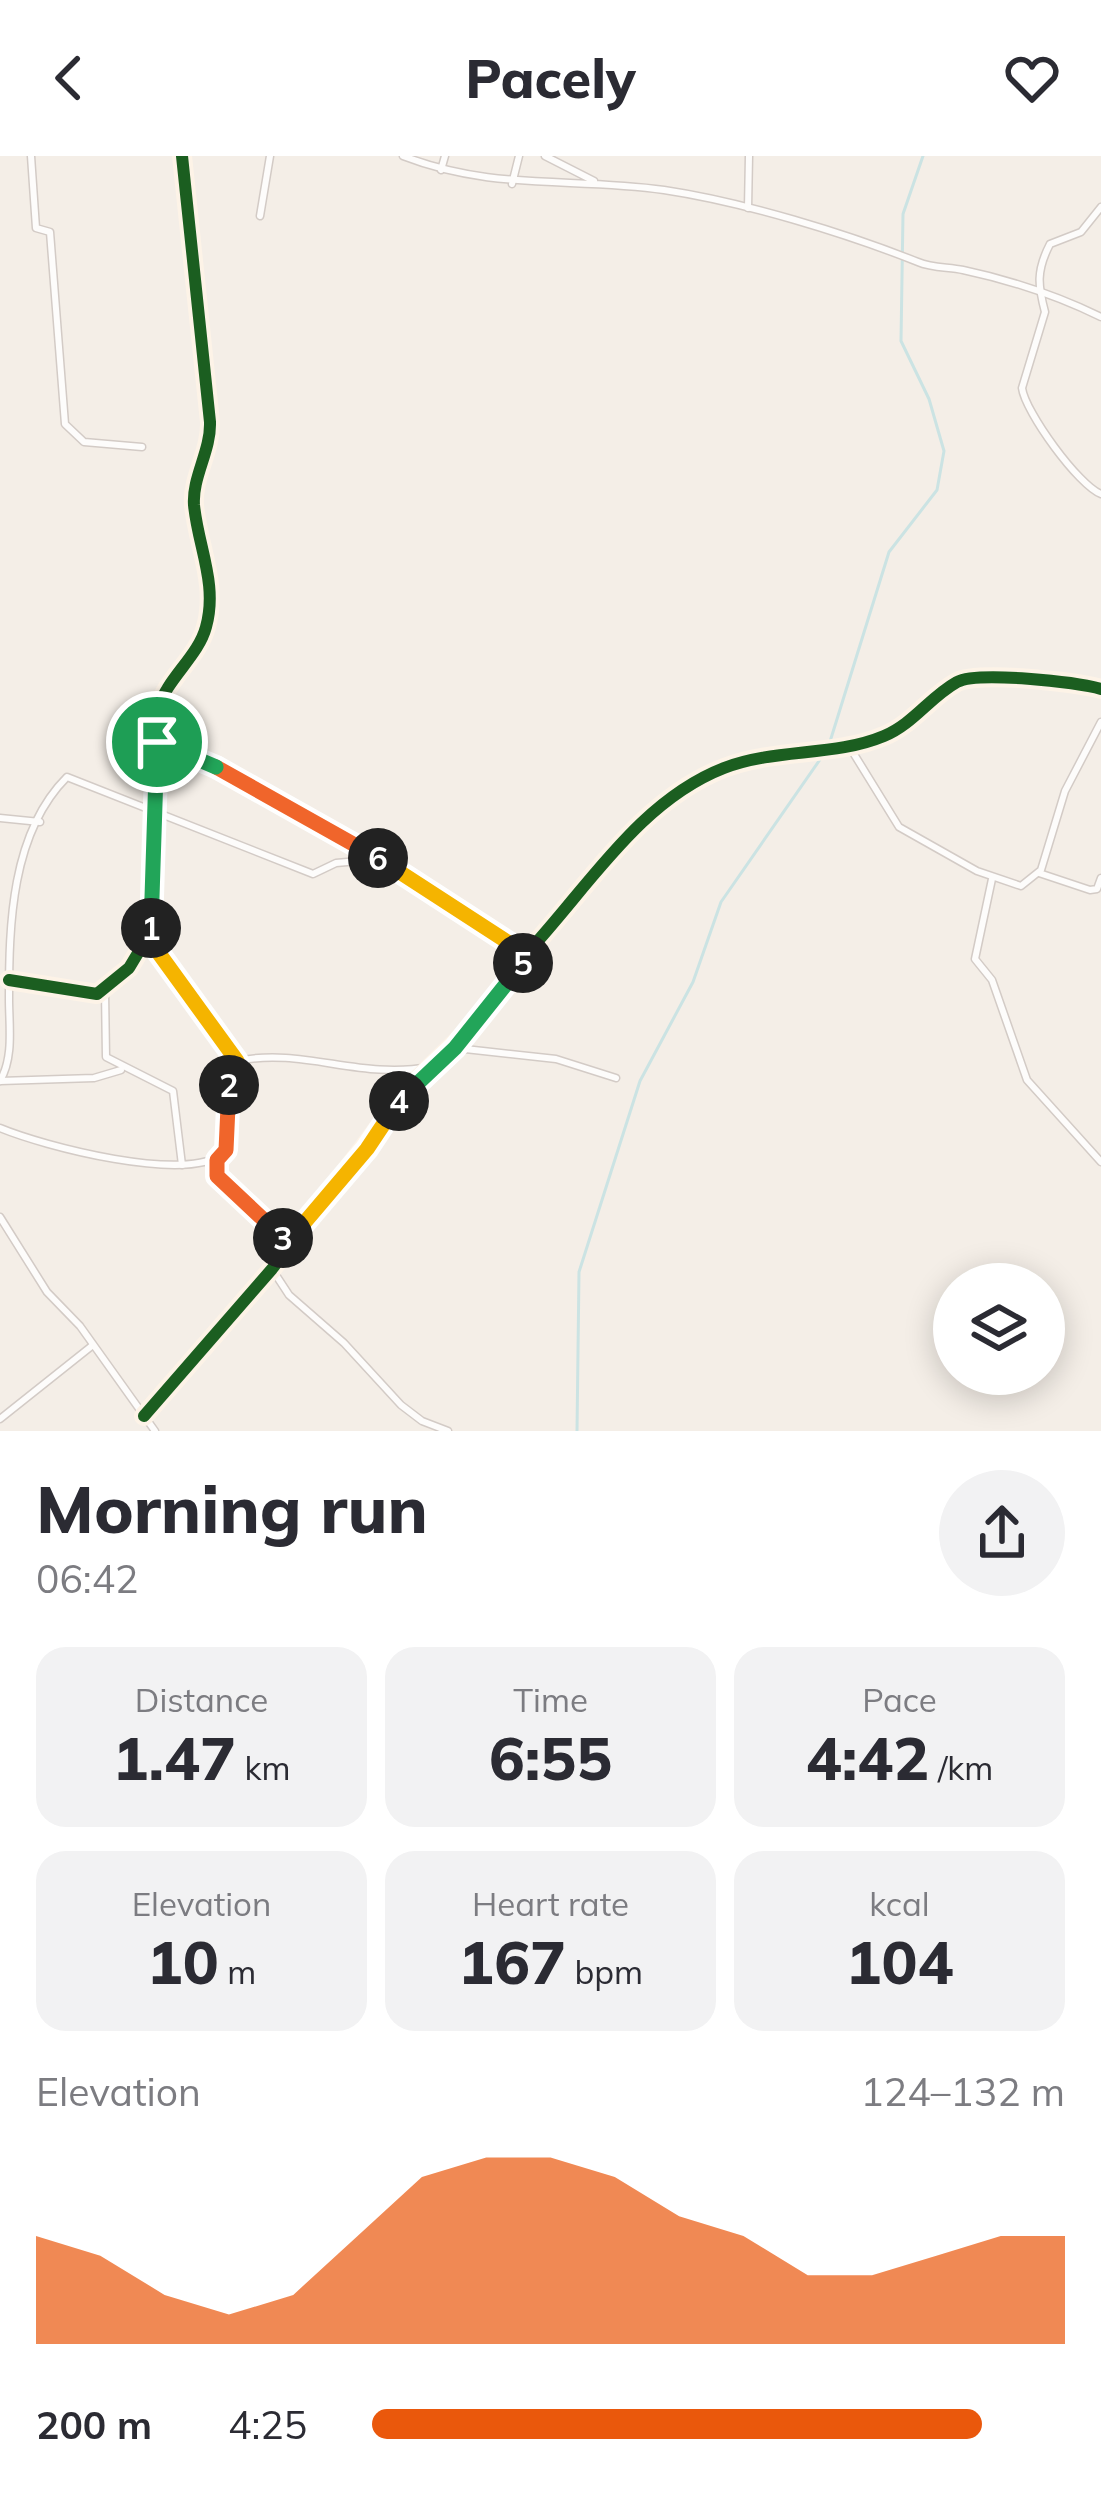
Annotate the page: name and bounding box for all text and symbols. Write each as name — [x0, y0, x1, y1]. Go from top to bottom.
text: Pacely — [465, 44, 636, 112]
icon: back — [36, 45, 102, 111]
icon: heart — [999, 45, 1065, 111]
pin — [106, 691, 208, 793]
icon: arrive — [124, 709, 190, 775]
pin: 6 — [348, 828, 408, 888]
text: 6 — [368, 837, 388, 878]
pin: 1 — [121, 898, 181, 958]
text: 1 — [141, 907, 161, 948]
pin: 5 — [493, 933, 553, 993]
text: 5 — [513, 942, 533, 983]
pin: 2 — [199, 1055, 259, 1115]
text: 2 — [219, 1064, 239, 1105]
pin: 4 — [369, 1071, 429, 1131]
text: 4 — [389, 1080, 409, 1121]
pin: 3 — [253, 1208, 313, 1268]
text: 3 — [273, 1217, 293, 1258]
map controls — [933, 1263, 1065, 1395]
button: layers — [933, 1263, 1065, 1395]
text: Morning run — [36, 1467, 428, 1550]
button: share — [939, 1470, 1065, 1596]
text: 06:42 — [36, 1554, 139, 1603]
text: Distance — [135, 1679, 268, 1720]
text: Time — [513, 1679, 588, 1720]
text: Pace — [862, 1679, 937, 1720]
text: 1.47 — [112, 1720, 236, 1795]
text: 6:55 — [489, 1720, 612, 1795]
text: 4:42 — [806, 1720, 929, 1795]
text: km — [236, 1747, 291, 1788]
text: /km — [929, 1747, 993, 1788]
text: Elevation — [132, 1883, 271, 1924]
text: Heart rate — [472, 1883, 629, 1924]
text: kcal — [869, 1883, 930, 1924]
text: 10 — [147, 1924, 219, 1999]
text: 167 — [458, 1924, 566, 1999]
text: 104 — [846, 1924, 954, 1999]
text: m — [219, 1951, 256, 1992]
text: bpm — [566, 1951, 643, 1992]
text: Elevation — [36, 2067, 201, 2116]
text: 124–132 m — [860, 2067, 1065, 2116]
text: 200 m — [36, 2400, 152, 2449]
text: 4:25 — [228, 2400, 307, 2449]

